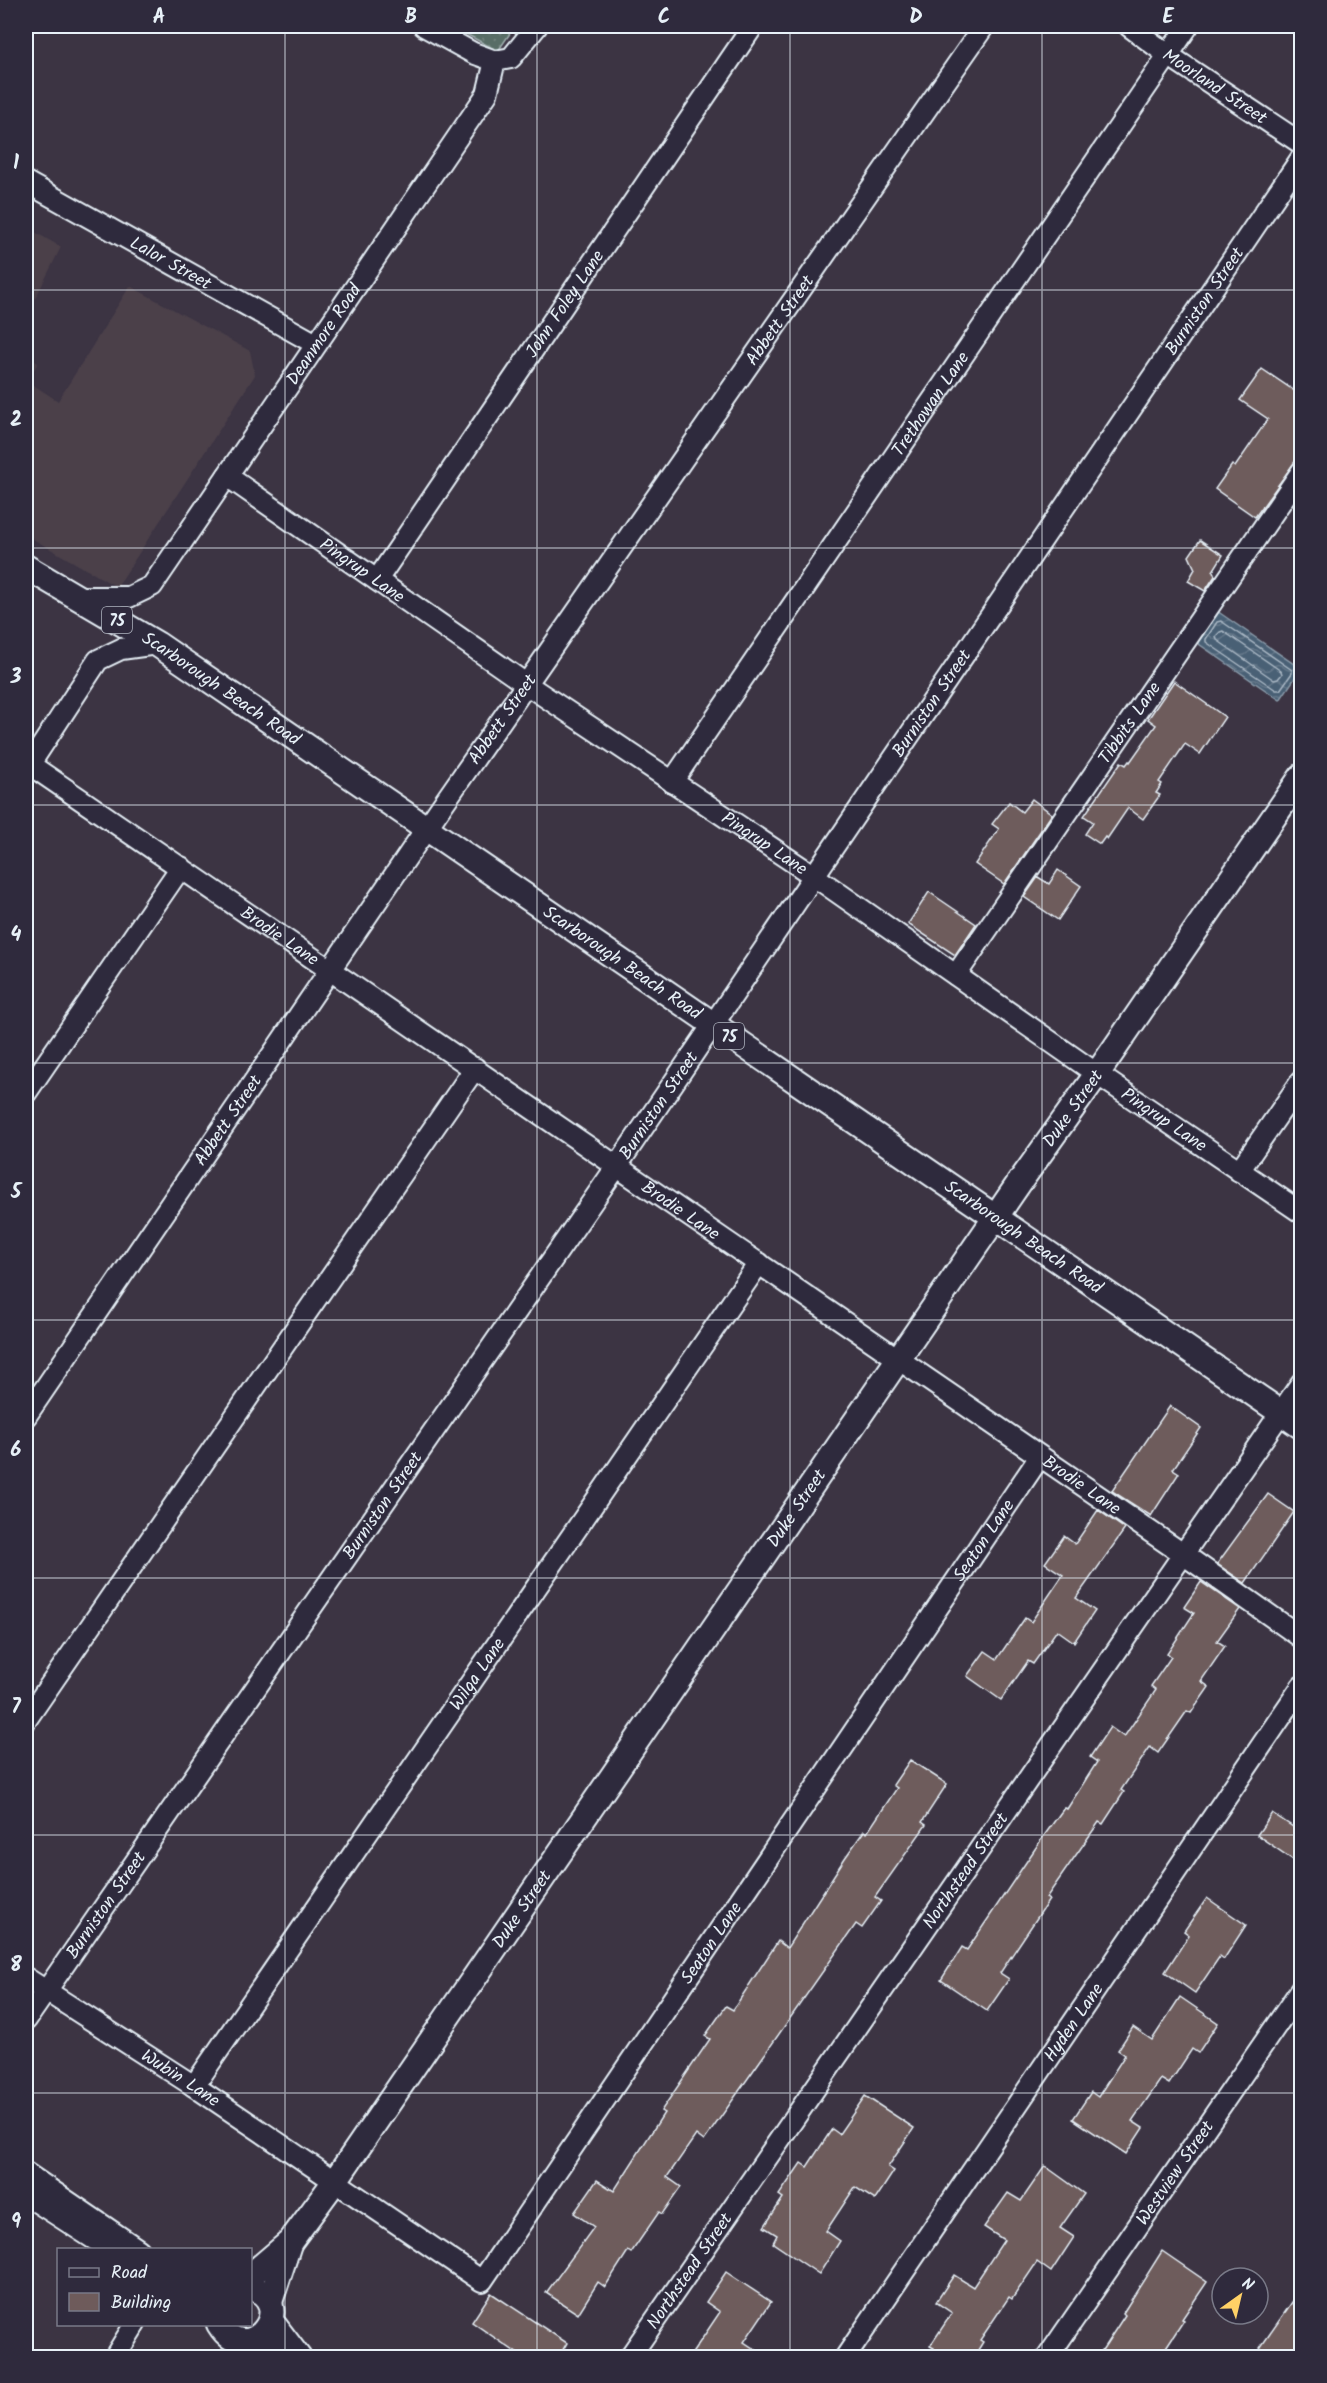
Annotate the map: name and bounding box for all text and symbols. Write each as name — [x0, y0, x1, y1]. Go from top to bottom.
text: A — [153, 2, 165, 34]
text: B — [405, 2, 417, 34]
text: C — [658, 2, 670, 34]
text: D — [909, 2, 923, 34]
text: E — [1162, 2, 1174, 34]
street label: Moorland Street — [1156, 42, 1273, 134]
text: 1 — [13, 148, 19, 180]
street label: Lalor Street — [124, 230, 217, 299]
street label: Burniston Street — [1158, 241, 1253, 362]
street label: John Foley Lane — [519, 245, 613, 364]
street label: Abbett Street — [739, 269, 823, 372]
street label: Deanmore Road — [280, 278, 370, 392]
street label: Trethowan Lane — [885, 346, 978, 463]
text: 2 — [10, 405, 22, 437]
street label: Pingrup Lane — [313, 531, 410, 612]
road number: 75 — [102, 607, 132, 633]
street label: Scarborough Beach Road — [136, 625, 307, 755]
street label: Burniston Street — [885, 643, 980, 764]
text: 3 — [10, 662, 22, 694]
street label: Abbett Street — [462, 668, 546, 771]
street label: Tibbits Lane — [1092, 676, 1169, 771]
street label: Pingrup Lane — [715, 805, 813, 884]
street label: Scarborough Beach Road — [536, 899, 708, 1029]
street label: Brodie Lane — [234, 900, 324, 974]
text: 4 — [11, 920, 22, 952]
road number: 75 — [714, 1023, 744, 1049]
street label: Burniston Street — [612, 1045, 707, 1166]
street label: Duke Street — [1036, 1063, 1112, 1154]
street label: Abbett Street — [187, 1069, 271, 1172]
street label: Pingrup Lane — [1114, 1081, 1212, 1161]
street label: Scarborough Beach Road — [938, 1173, 1109, 1303]
street label: Brodie Lane — [635, 1174, 725, 1249]
text: 5 — [10, 1177, 23, 1209]
text: 6 — [11, 1435, 22, 1467]
street label: Burniston Street — [336, 1445, 432, 1566]
street label: Brodie Lane — [1036, 1449, 1126, 1523]
street label: Duke Street — [760, 1463, 835, 1554]
street label: Seaton Lane — [946, 1494, 1023, 1588]
street label: Wilga Lane — [443, 1632, 514, 1717]
text: 7 — [11, 1692, 21, 1724]
street label: Northstead Street — [916, 1806, 1017, 1936]
street label: Burniston Street — [59, 1845, 155, 1966]
street label: Duke Street — [485, 1864, 561, 1955]
street label: Seaton Lane — [674, 1896, 751, 1991]
text: 8 — [10, 1950, 22, 1982]
street label: Hyden Lane — [1037, 1978, 1112, 2069]
street label: Wubin Lane — [135, 2042, 225, 2115]
street label: Westview Street — [1129, 2114, 1223, 2232]
text: 9 — [11, 2207, 21, 2239]
street label: Northstead Street — [640, 2207, 742, 2336]
legend — [57, 2248, 252, 2326]
text: Road — [111, 2259, 148, 2288]
north arrow — [1210, 2266, 1270, 2326]
text: N — [1236, 2272, 1259, 2298]
text: Building — [111, 2289, 171, 2318]

